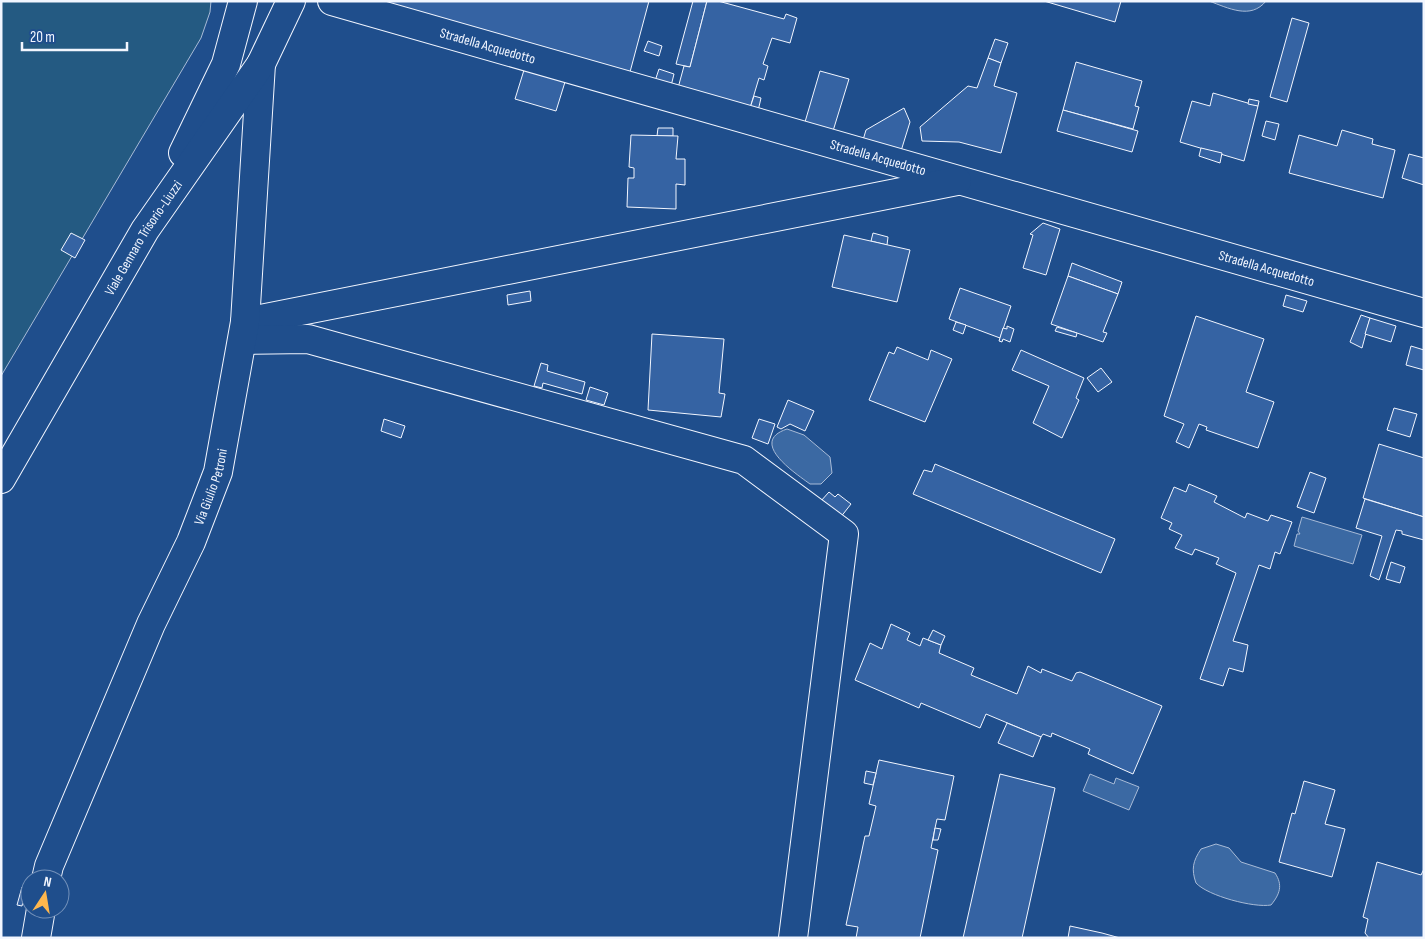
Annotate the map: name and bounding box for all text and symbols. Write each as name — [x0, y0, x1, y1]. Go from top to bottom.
scale bar — [22, 20, 128, 52]
street label: Stradella Acquedotto — [438, 24, 538, 68]
text: 20 m — [30, 28, 55, 47]
street label: Stradella Acquedotto — [828, 136, 928, 179]
street label: Viale Gennaro Trisorio-Liuzzi — [101, 177, 186, 299]
street label: Stradella Acquedotto — [1217, 247, 1316, 290]
street label: Via Giulio Petroni — [190, 447, 231, 528]
north arrow — [20, 869, 70, 919]
text: N — [42, 873, 53, 891]

